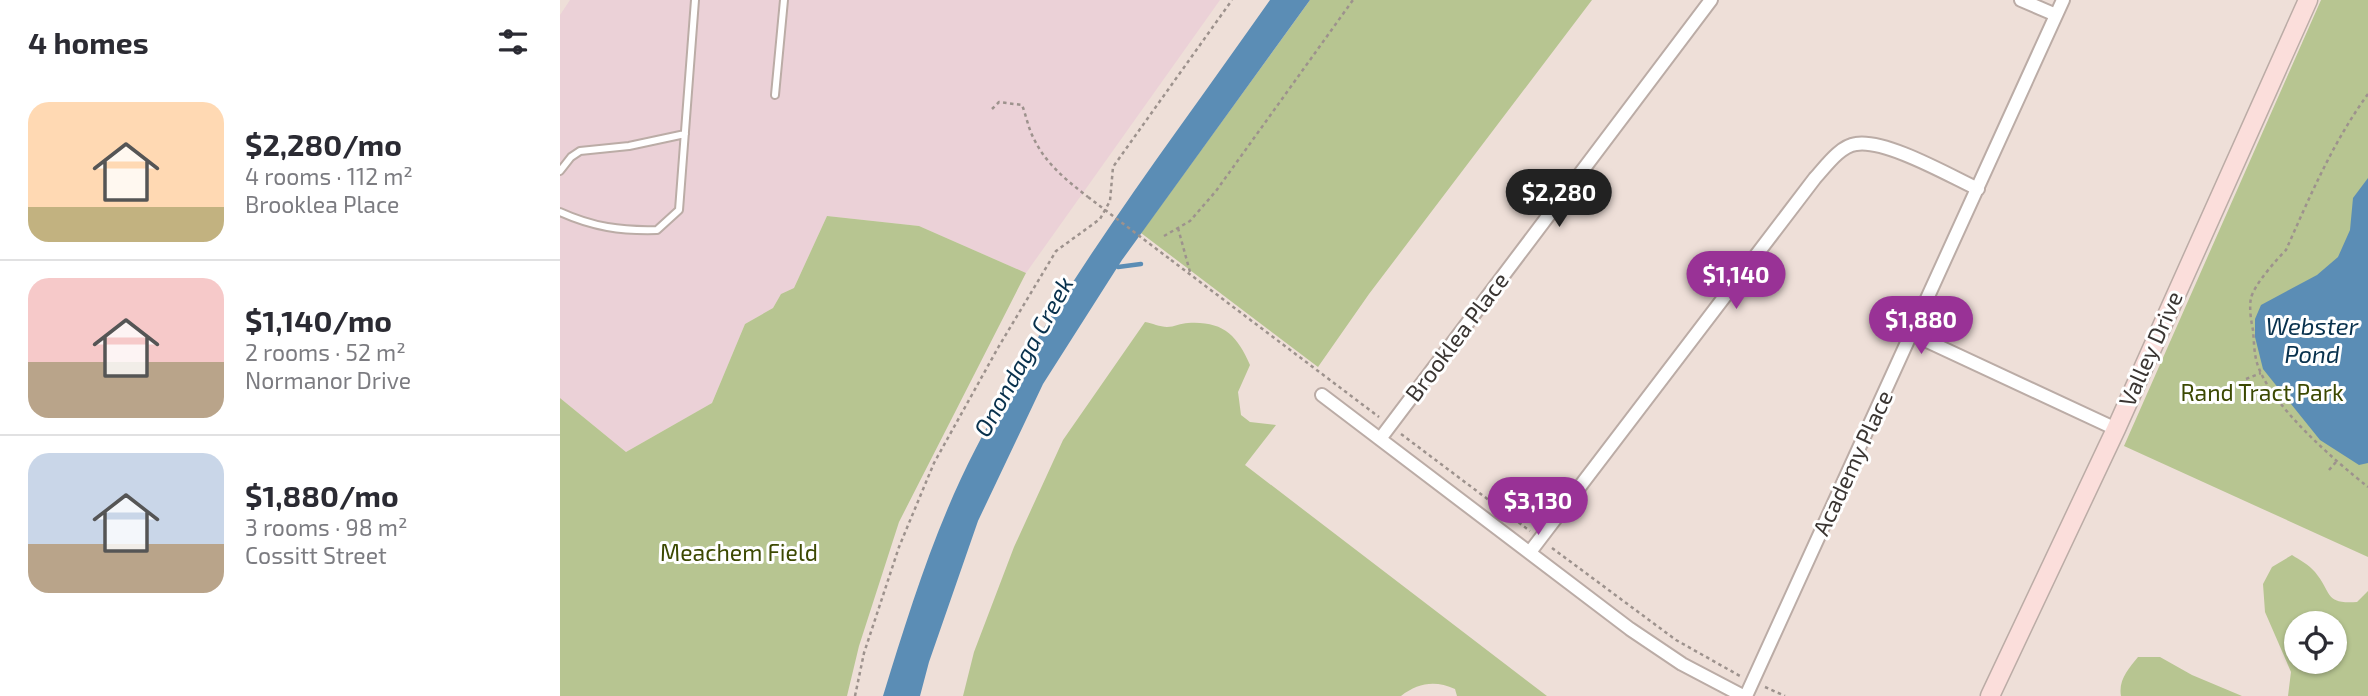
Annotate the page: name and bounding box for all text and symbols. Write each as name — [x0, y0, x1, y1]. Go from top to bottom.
icon: filters — [494, 23, 532, 61]
text: 4 homes — [28, 24, 149, 60]
text: $2,280/mo — [245, 126, 402, 162]
icon: home — [84, 130, 168, 214]
text: 4 rooms · 112 m² — [245, 162, 413, 190]
pin: $2,280 — [1502, 170, 1616, 229]
text: $2,280 — [1522, 178, 1596, 206]
text: Brooklea Place — [245, 190, 399, 218]
pin: $1,140 — [1679, 252, 1793, 311]
text: $1,140 — [1703, 260, 1769, 288]
street label: Brooklea Place — [1399, 266, 1514, 406]
water label: Onondaga Creek — [967, 271, 1079, 442]
street label: Valley Drive — [2112, 287, 2188, 411]
pin: $1,880 — [1864, 296, 1978, 356]
text: $1,140/mo — [245, 302, 392, 338]
text: $1,880 — [1885, 305, 1957, 333]
icon: home — [84, 306, 168, 390]
water label: Webster Pond — [2266, 311, 2359, 368]
text: 2 rooms · 52 m² — [245, 338, 406, 366]
text: Normanor Drive — [245, 366, 411, 394]
park label: Rand Tract Park — [2180, 378, 2344, 406]
street label: Academy Place — [1806, 385, 1898, 540]
text: $1,880/mo — [245, 477, 399, 513]
pin: $3,130 — [1481, 477, 1595, 537]
icon: home — [84, 481, 168, 565]
text: $3,130 — [1504, 486, 1572, 514]
text: 3 rooms · 98 m² — [245, 513, 407, 541]
park label: Meachem Field — [660, 538, 818, 566]
text: Cossitt Street — [245, 541, 387, 569]
map controls — [2284, 611, 2347, 674]
button: locate — [2284, 611, 2347, 674]

